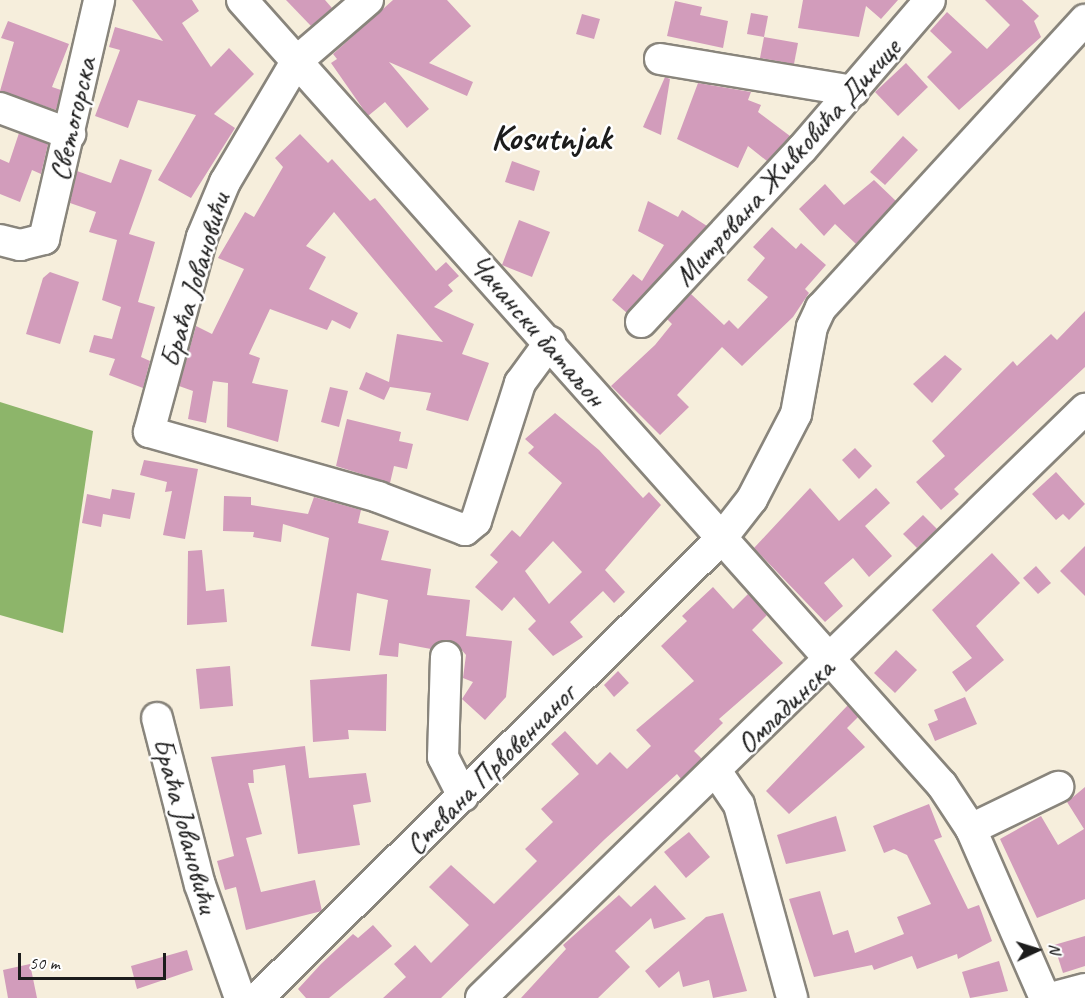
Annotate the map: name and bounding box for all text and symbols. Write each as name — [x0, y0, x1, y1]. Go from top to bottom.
street label: Митрована Живковића Дикице — [666, 31, 908, 293]
street label: Светогорска — [40, 54, 104, 184]
district label: Kosutnjak — [491, 116, 611, 160]
street label: Браћа Јовановићи — [150, 188, 238, 372]
street label: Чачански батаљон — [461, 245, 615, 415]
street label: Омладинска — [729, 651, 841, 761]
street label: Стевана Првовенчаног — [397, 676, 583, 862]
street label: Браћа Јовановићи — [145, 733, 227, 917]
north arrow — [1007, 920, 1067, 980]
scale bar — [21, 941, 170, 979]
text: N — [1045, 943, 1065, 954]
text: 50 m — [29, 952, 60, 974]

